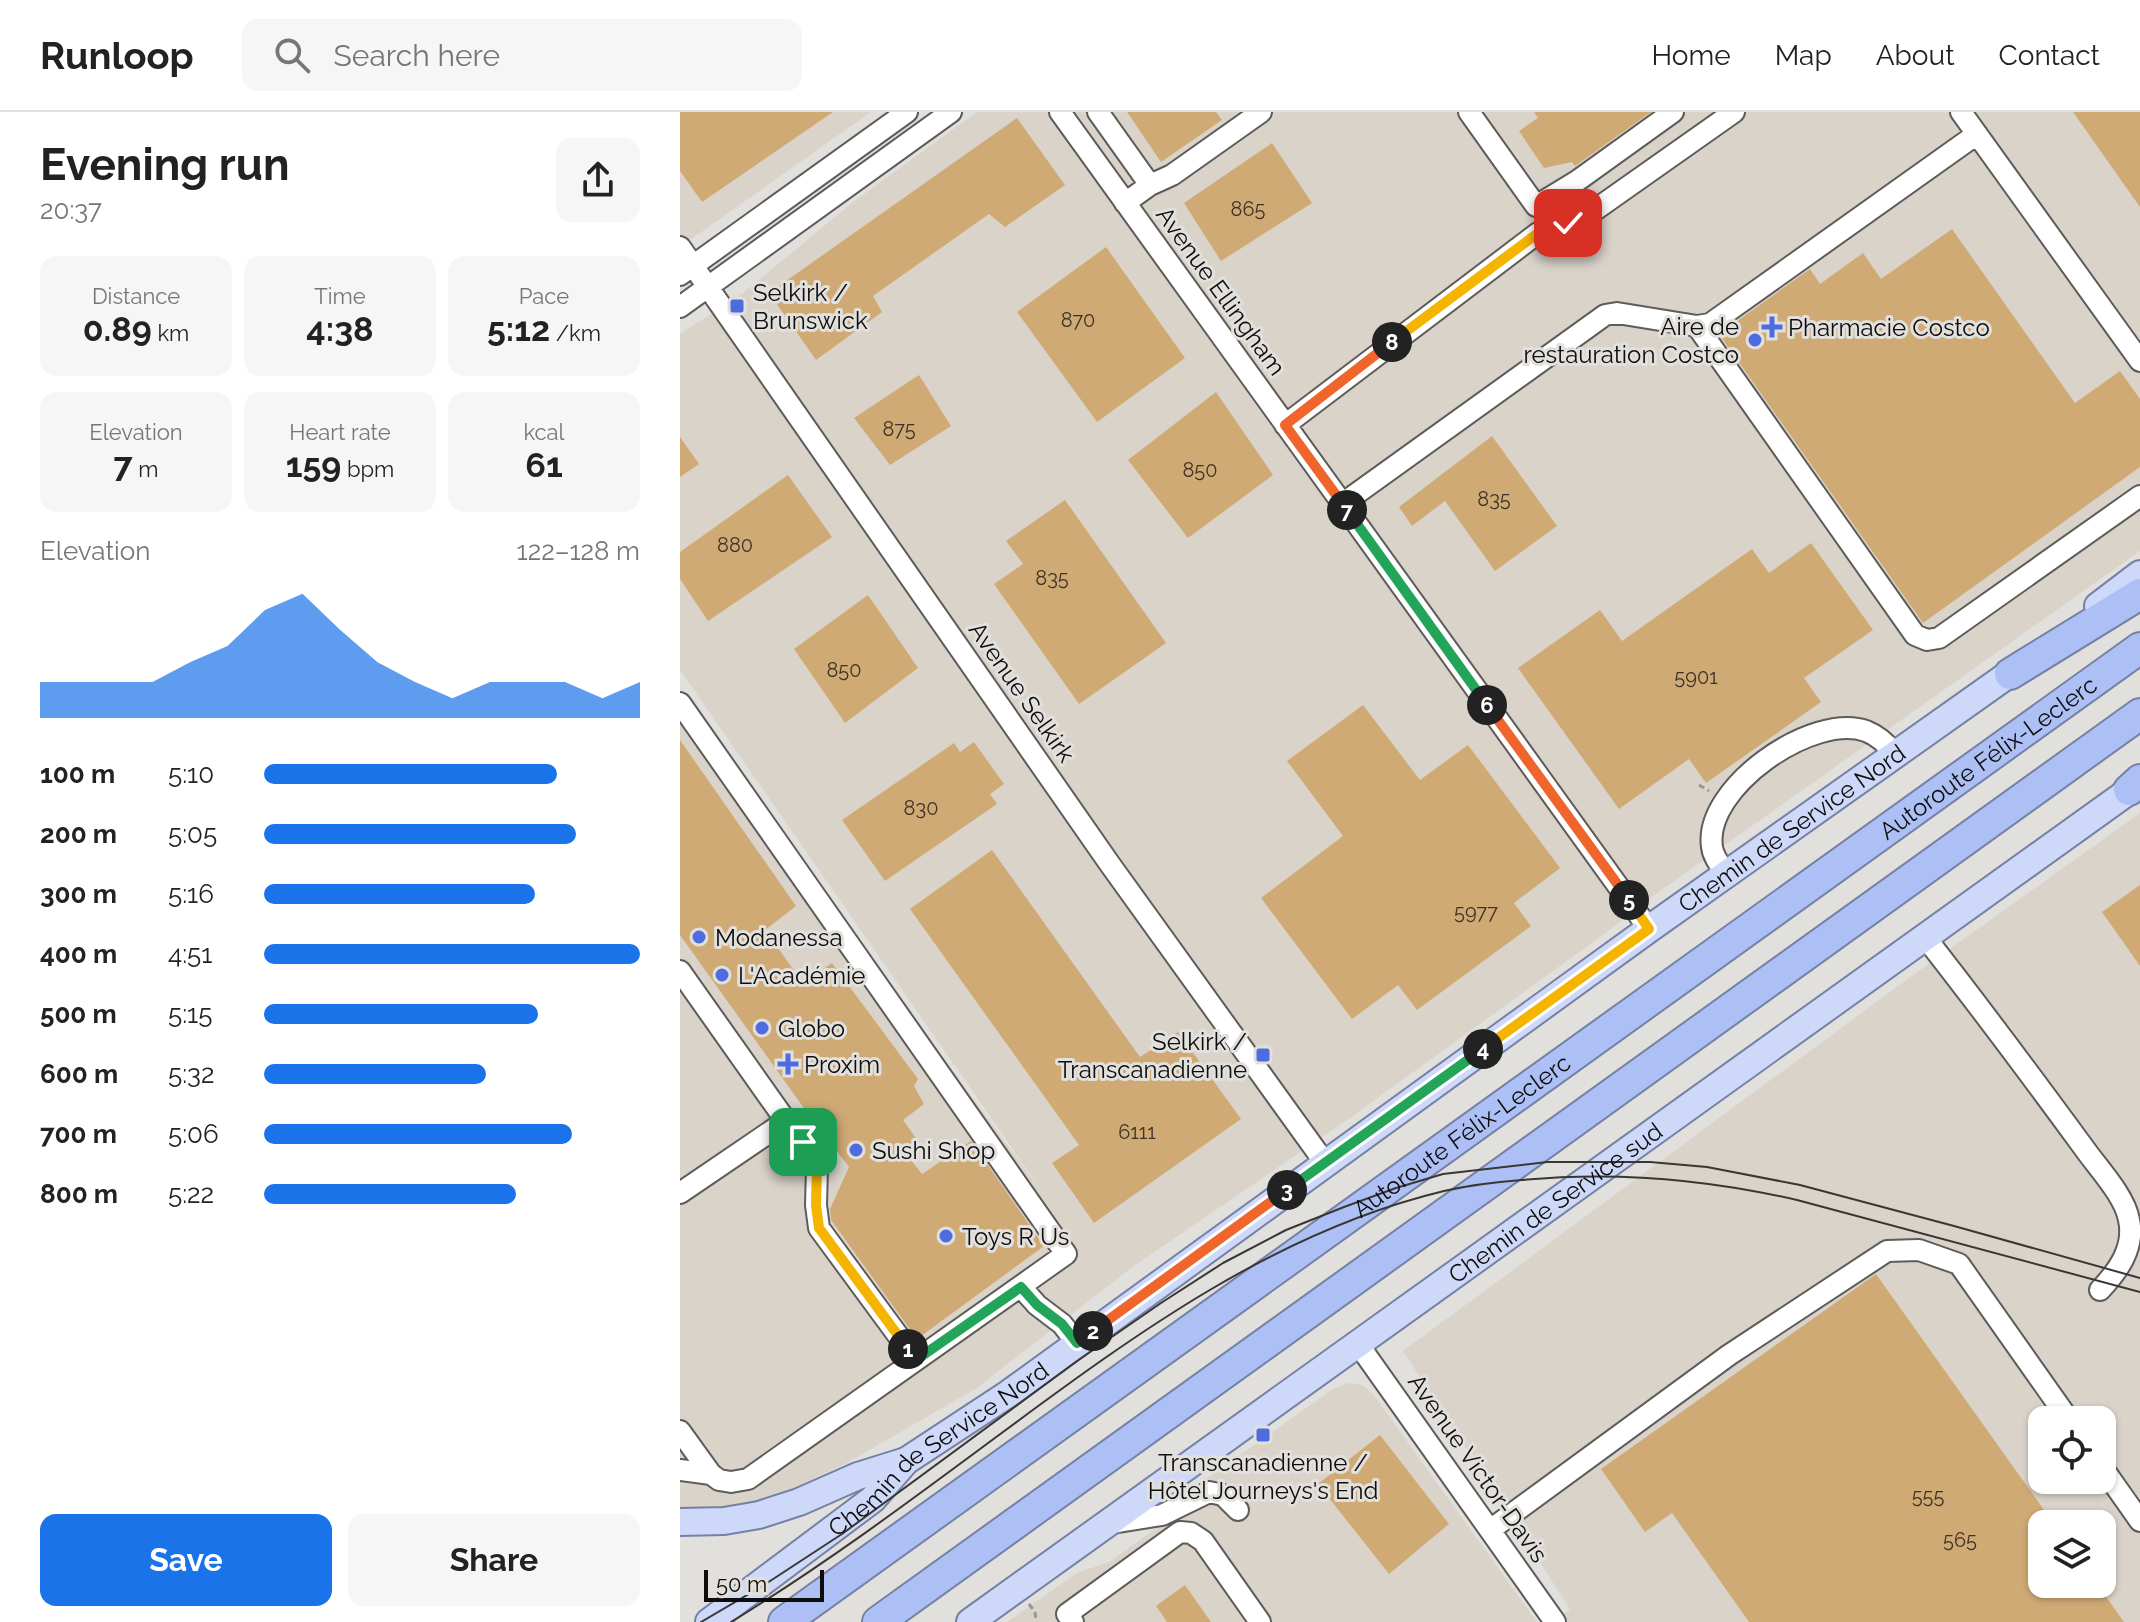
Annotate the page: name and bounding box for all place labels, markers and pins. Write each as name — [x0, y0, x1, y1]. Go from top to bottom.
pin — [1534, 189, 1602, 257]
place label: Selkirk / Brunswick — [753, 278, 868, 335]
marker: Selkirk / Brunswick — [728, 297, 746, 315]
place label: Aire de restauration Costco — [1523, 312, 1739, 369]
place label: Pharmacie Costco — [1788, 313, 1990, 342]
marker: Pharmacie Costco — [1763, 318, 1781, 336]
pin: 8 — [1372, 322, 1412, 362]
marker: Aire de restauration Costco — [1746, 331, 1764, 349]
pin: 7 — [1327, 490, 1367, 530]
pin: 6 — [1467, 685, 1507, 725]
pin: 5 — [1609, 880, 1649, 920]
place label: Modanessa — [715, 923, 842, 952]
marker: Modanessa — [690, 928, 708, 946]
place label: L'Académie — [738, 961, 865, 990]
marker: L'Académie — [713, 966, 731, 984]
place label: Globo — [778, 1014, 845, 1043]
marker: Globo — [753, 1019, 771, 1037]
place label: Selkirk / Transcanadienne — [1058, 1027, 1247, 1084]
pin: 4 — [1463, 1029, 1503, 1069]
marker: Selkirk / Transcanadienne — [1254, 1046, 1272, 1064]
place label: Proxim — [804, 1050, 880, 1079]
marker: Proxim — [779, 1055, 797, 1073]
pin — [769, 1108, 837, 1176]
place label: Sushi Shop — [872, 1136, 995, 1165]
marker: Sushi Shop — [847, 1141, 865, 1159]
pin: 3 — [1267, 1170, 1307, 1210]
place label: Toys R Us — [962, 1222, 1069, 1251]
marker: Toys R Us — [937, 1227, 955, 1245]
pin: 2 — [1073, 1311, 1113, 1351]
pin: 1 — [888, 1329, 928, 1369]
marker: Transcanadienne / Hôtel Journeys's End — [1254, 1426, 1272, 1444]
place label: Transcanadienne / Hôtel Journeys's End — [1148, 1448, 1378, 1505]

